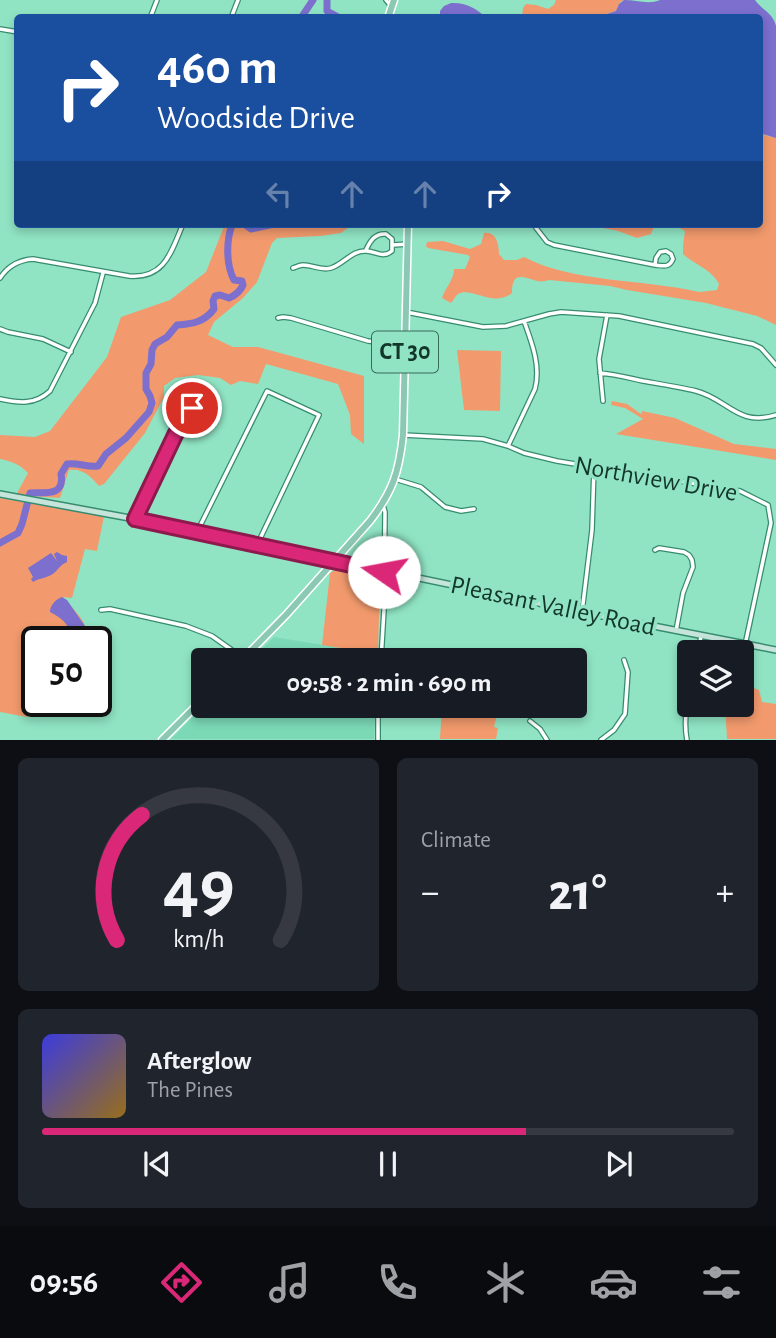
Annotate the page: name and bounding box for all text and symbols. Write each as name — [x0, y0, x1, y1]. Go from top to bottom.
icon: right — [42, 42, 133, 133]
text: 460 m — [157, 44, 278, 93]
text: Woodside Drive — [157, 102, 355, 134]
icon: left — [260, 175, 298, 213]
icon: ahead — [333, 175, 371, 213]
icon: ahead — [406, 175, 444, 213]
icon: right — [479, 175, 517, 213]
road number: CT 30 — [372, 332, 438, 372]
pin — [162, 378, 222, 438]
icon: arrive — [173, 389, 211, 427]
street label: Northview Drive — [573, 452, 739, 506]
position arrow — [347, 535, 421, 609]
street label: Pleasant Valley Road — [448, 572, 658, 640]
speed limit sign: 50 — [21, 626, 112, 717]
map controls — [677, 640, 754, 717]
button: layers — [677, 640, 754, 717]
text: 09:58 · 2 min · 690 m — [287, 670, 491, 696]
text: Climate — [421, 829, 491, 852]
text: 49 — [163, 853, 234, 926]
text: 21° — [548, 867, 607, 919]
text: − — [421, 874, 439, 912]
text: + — [716, 874, 734, 912]
text: km/h — [173, 927, 224, 952]
text: Afterglow — [147, 1048, 251, 1074]
text: The Pines — [147, 1079, 233, 1102]
icon: previous — [138, 1145, 176, 1183]
icon: pause — [369, 1145, 407, 1183]
icon: next — [600, 1145, 638, 1183]
icon: directions — [157, 1258, 206, 1307]
icon: music — [265, 1258, 314, 1307]
icon: phone — [373, 1258, 422, 1307]
icon: climate — [481, 1258, 530, 1307]
icon: car — [589, 1258, 638, 1307]
icon: filters — [697, 1258, 746, 1307]
text: 09:56 — [30, 1266, 98, 1298]

